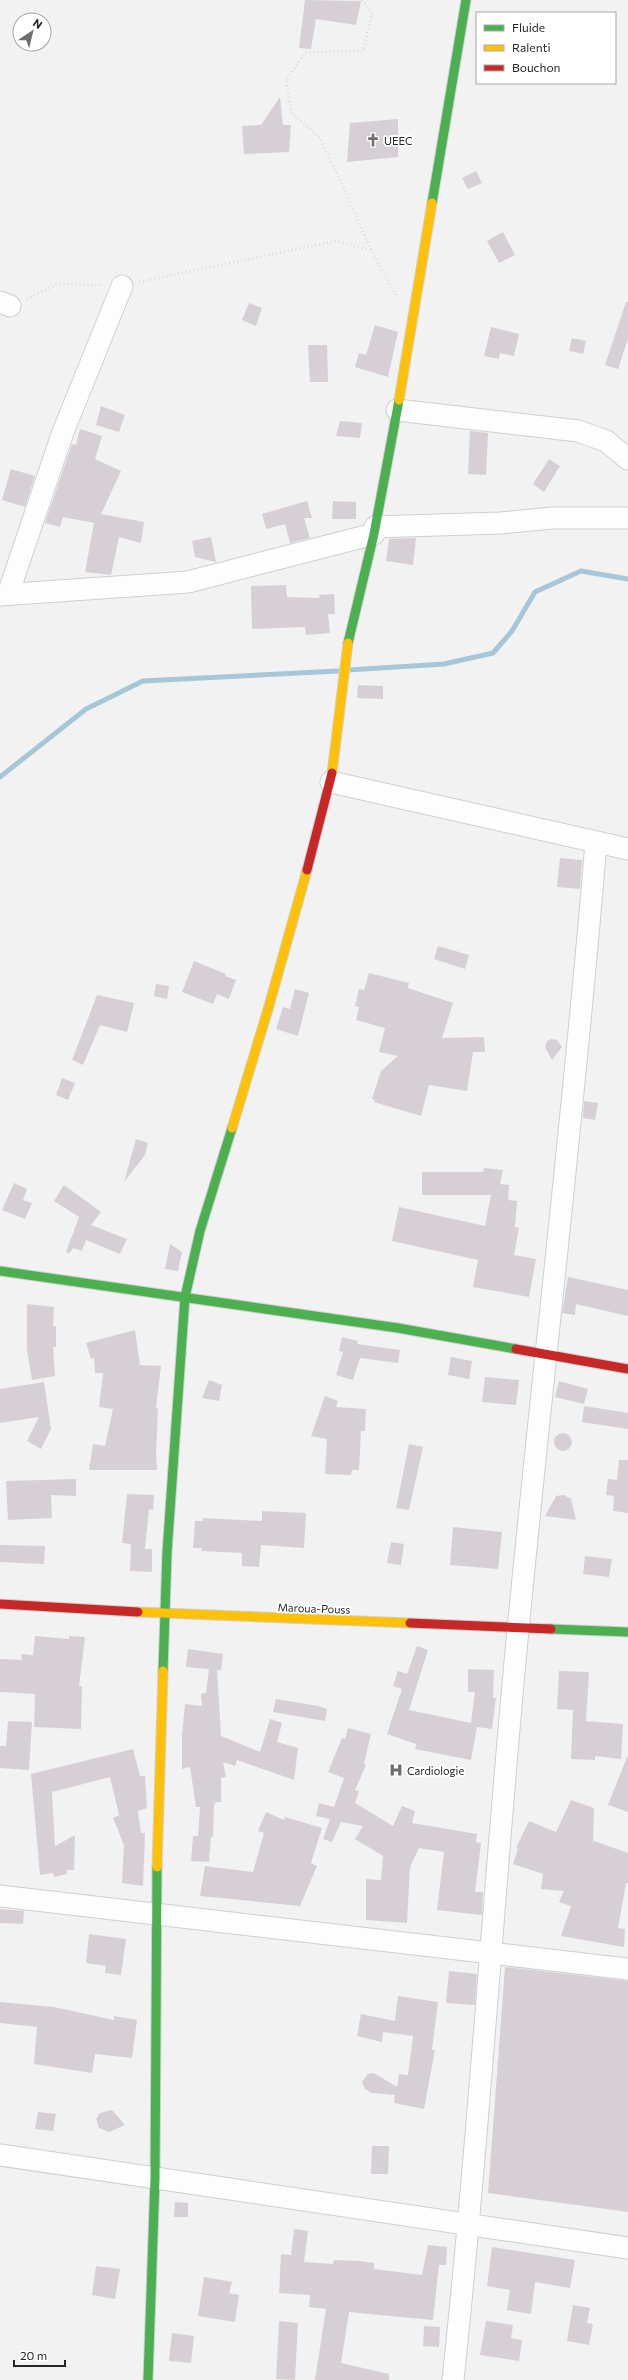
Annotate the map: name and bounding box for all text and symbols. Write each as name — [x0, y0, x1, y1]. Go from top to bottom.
north arrow — [12, 12, 52, 52]
legend — [476, 12, 616, 84]
text: N — [31, 16, 45, 31]
text: Fluide — [512, 20, 545, 34]
text: Ralenti — [512, 40, 551, 54]
text: Bouchon — [512, 60, 560, 74]
church icon: UEEC — [365, 132, 381, 148]
place label: UEEC — [384, 134, 413, 147]
street label: Maroua-Pouss — [277, 1600, 351, 1616]
hospital icon: Cardiologie — [388, 1762, 404, 1778]
place label: Cardiologie — [407, 1764, 464, 1777]
scale bar — [14, 2342, 65, 2368]
text: 20 m — [20, 2348, 47, 2362]

